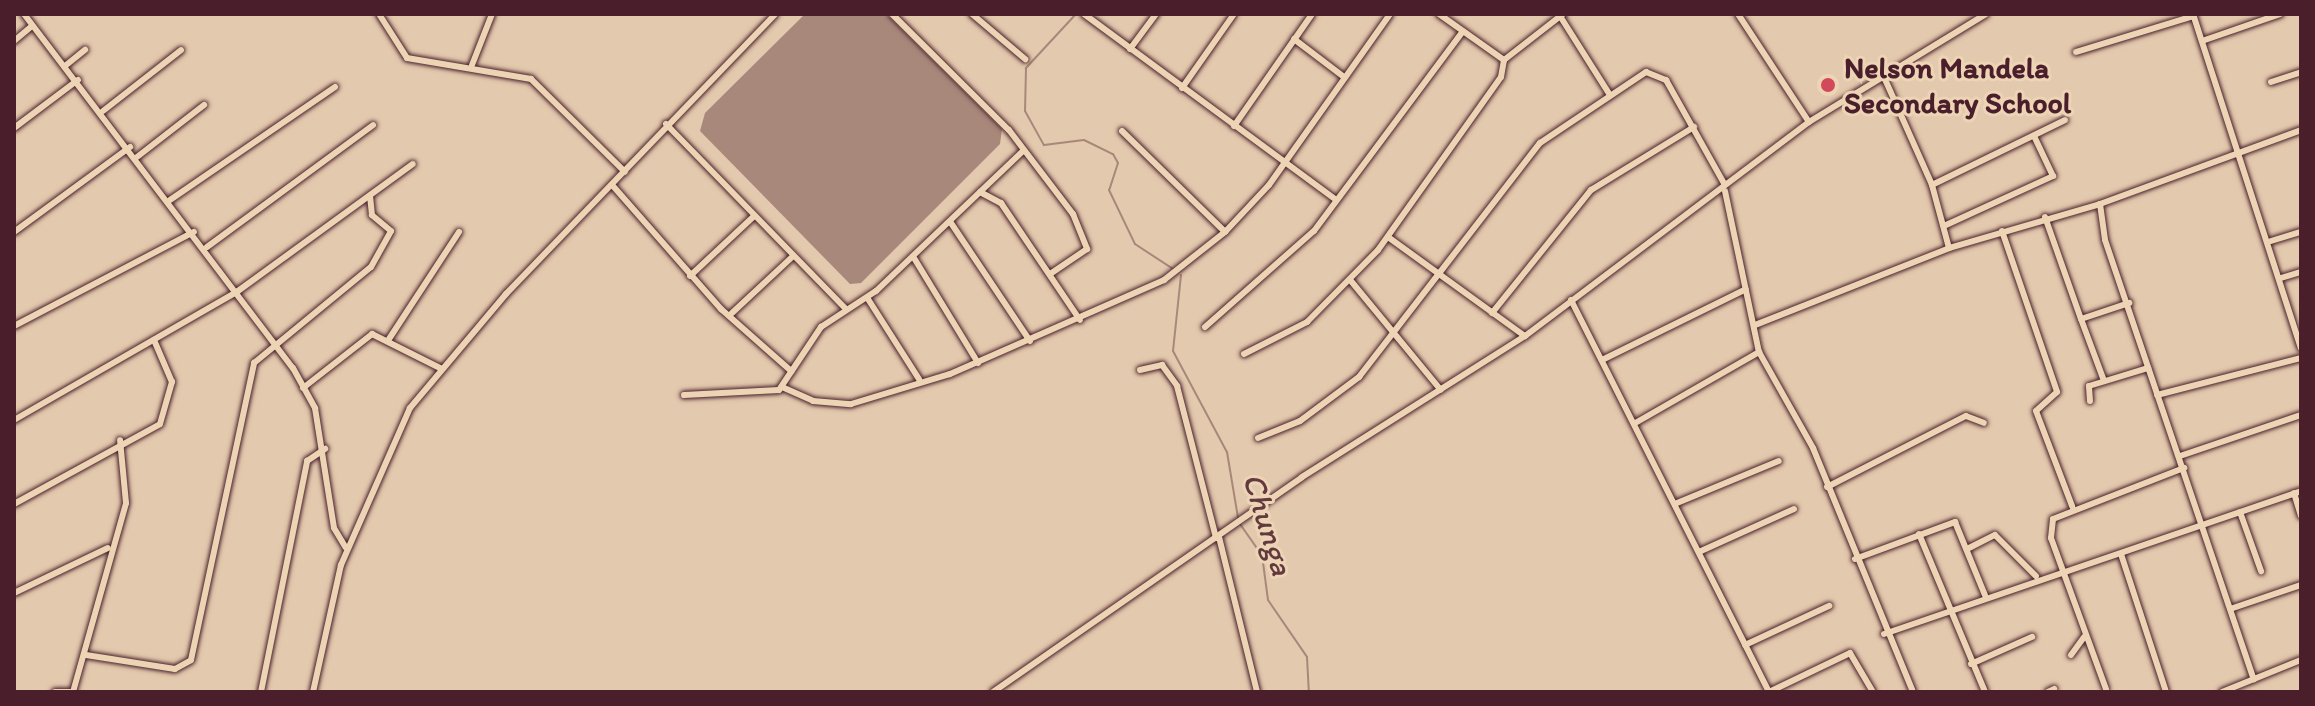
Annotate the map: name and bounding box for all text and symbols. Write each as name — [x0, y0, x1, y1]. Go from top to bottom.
place label: Nelson Mandela Secondary School — [1844, 50, 2070, 120]
marker: Nelson Mandela Secondary School — [1819, 76, 1837, 94]
water label: Chunga — [1234, 468, 1302, 580]

